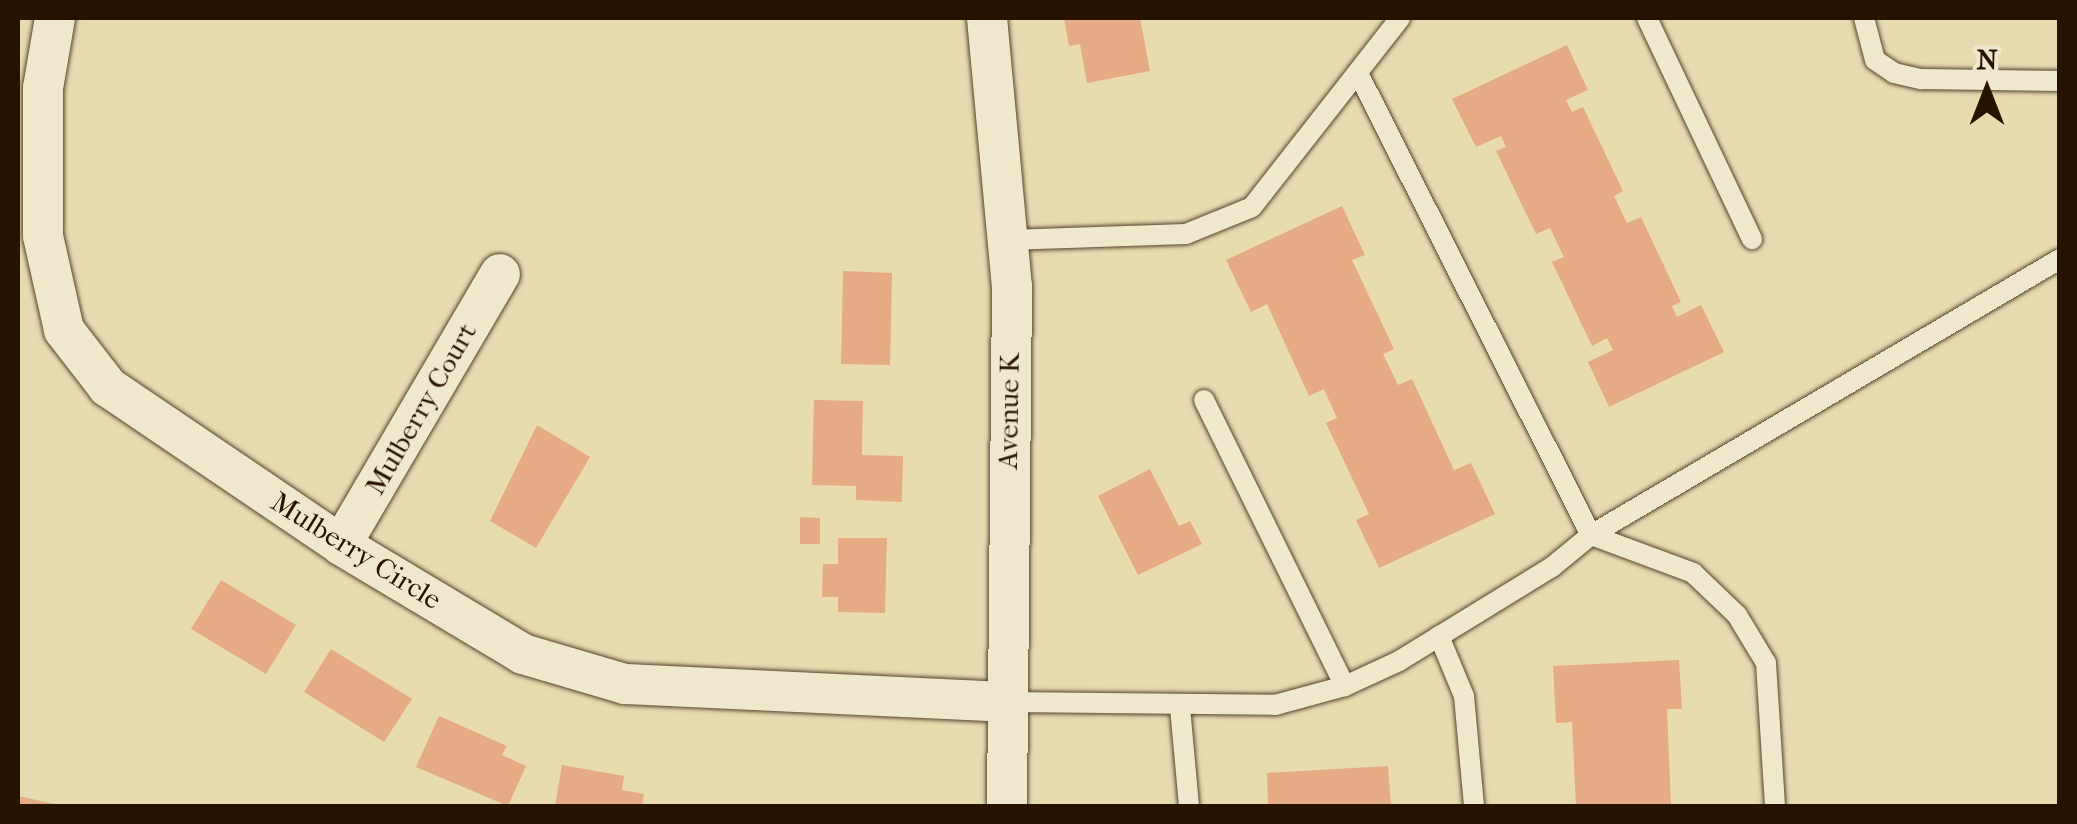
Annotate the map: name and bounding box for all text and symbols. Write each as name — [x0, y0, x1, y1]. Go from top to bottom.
north arrow — [1937, 40, 2037, 140]
text: N — [1976, 43, 1998, 76]
street label: Mulberry Court — [358, 317, 484, 501]
street label: Avenue K — [991, 352, 1027, 470]
street label: Mulberry Circle — [265, 485, 447, 617]

